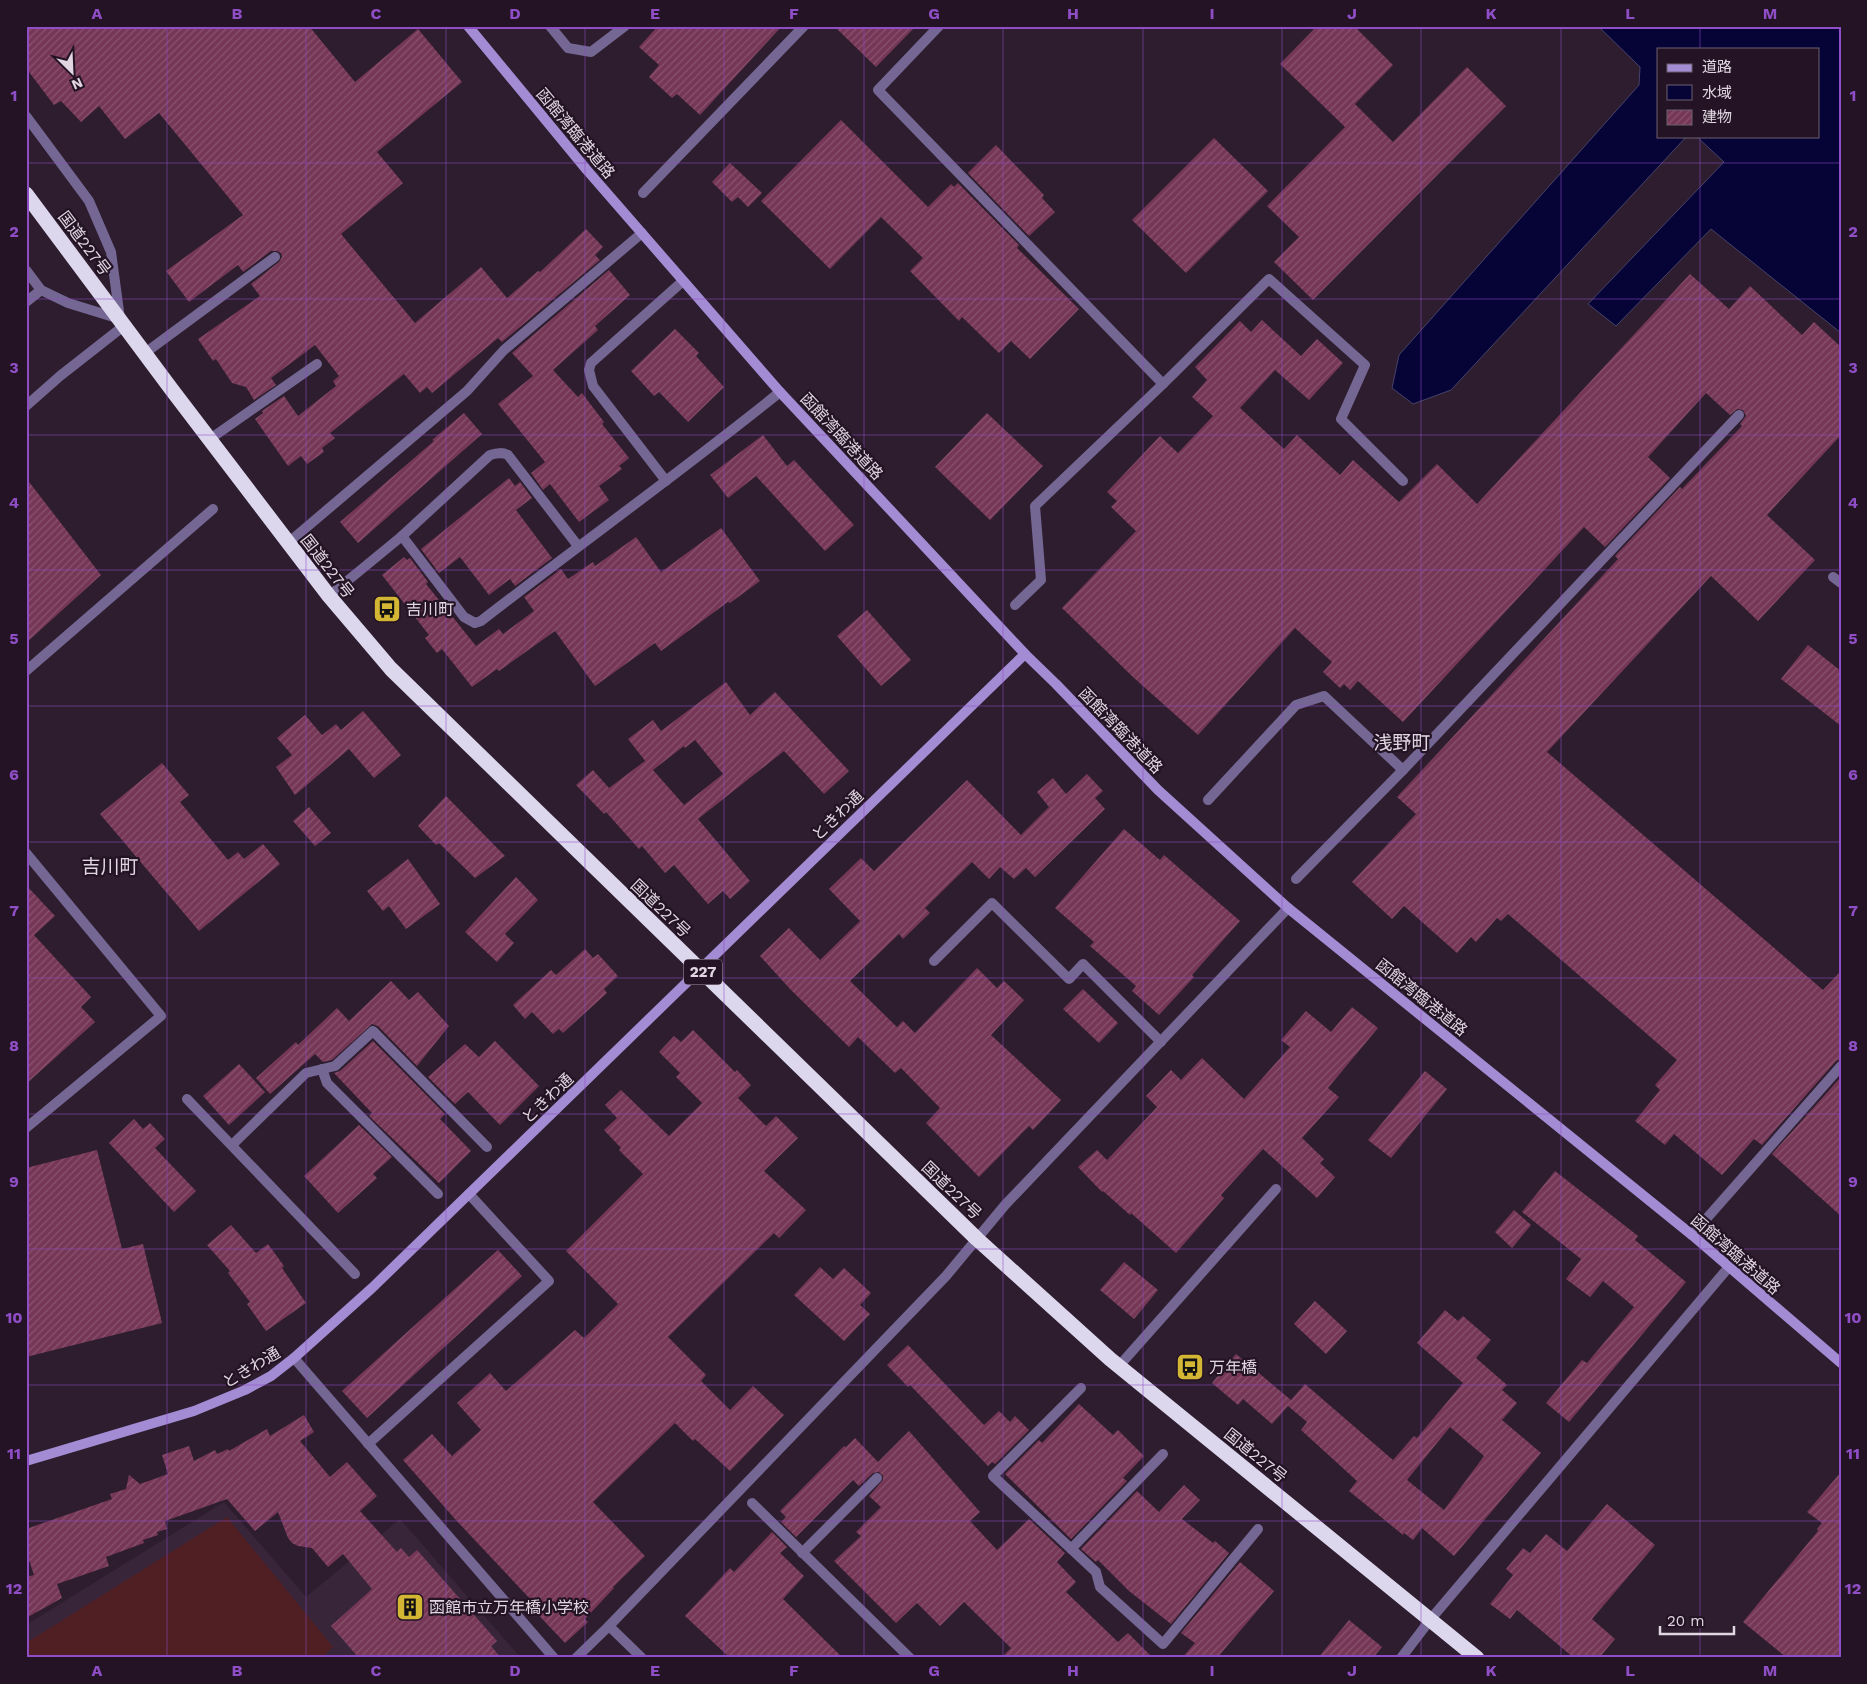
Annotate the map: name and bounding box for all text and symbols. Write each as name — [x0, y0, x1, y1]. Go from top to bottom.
text: A — [92, 4, 103, 23]
text: B — [232, 4, 243, 23]
text: C — [371, 4, 382, 23]
text: D — [509, 4, 521, 23]
text: E — [650, 4, 660, 23]
text: F — [789, 4, 799, 23]
text: G — [928, 4, 940, 23]
text: H — [1067, 4, 1079, 23]
text: I — [1209, 4, 1215, 23]
text: J — [1347, 4, 1357, 23]
text: K — [1485, 4, 1497, 23]
text: L — [1625, 4, 1635, 23]
text: M — [1763, 4, 1777, 23]
north arrow — [48, 48, 98, 98]
legend — [1657, 48, 1820, 138]
text: 道路 — [1702, 58, 1732, 76]
text: N — [69, 74, 85, 93]
street label: 函館湾臨港道路 — [532, 84, 619, 182]
text: 水域 — [1702, 84, 1732, 102]
text: 1 — [11, 86, 17, 105]
text: 1 — [1850, 86, 1856, 105]
text: 建物 — [1702, 108, 1732, 126]
street label: 国道227号 — [54, 208, 115, 279]
text: 2 — [9, 222, 19, 241]
text: 2 — [1848, 222, 1858, 241]
text: 3 — [9, 358, 19, 377]
text: 3 — [1848, 358, 1858, 377]
street label: 函館湾臨港道路 — [796, 389, 887, 484]
text: 4 — [9, 493, 19, 512]
text: 4 — [1848, 493, 1858, 512]
street label: 国道227号 — [297, 531, 358, 602]
bus stop icon: 吉川町 — [372, 594, 402, 624]
place label: 吉川町 — [406, 600, 454, 619]
text: 5 — [9, 629, 19, 648]
text: 5 — [1848, 629, 1858, 648]
street label: 函館湾臨港道路 — [1075, 683, 1166, 777]
district label: 浅野町 — [1373, 731, 1431, 754]
text: 6 — [9, 765, 19, 784]
text: 6 — [1848, 765, 1858, 784]
street label: ときわ通 — [808, 786, 867, 844]
district label: 吉川町 — [81, 855, 139, 878]
street label: 国道227号 — [627, 875, 694, 941]
text: 7 — [9, 901, 19, 920]
text: 7 — [1848, 901, 1858, 920]
street label: 函館湾臨港道路 — [1372, 955, 1471, 1040]
road number: 227 — [684, 960, 722, 984]
text: 8 — [9, 1036, 19, 1055]
text: 8 — [1848, 1036, 1858, 1055]
street label: ときわ通 — [518, 1069, 577, 1127]
street label: 国道227号 — [918, 1157, 985, 1223]
text: 9 — [9, 1172, 19, 1191]
text: 9 — [1848, 1172, 1858, 1191]
street label: 函館湾臨港道路 — [1687, 1210, 1784, 1298]
text: 10 — [5, 1308, 23, 1327]
text: 10 — [1844, 1308, 1862, 1327]
street label: ときわ通 — [219, 1343, 284, 1392]
bus stop icon: 万年橋 — [1175, 1352, 1205, 1382]
place label: 万年橋 — [1209, 1358, 1257, 1377]
street label: 国道227号 — [1220, 1424, 1291, 1486]
text: 11 — [7, 1444, 21, 1463]
text: 11 — [1846, 1444, 1860, 1463]
text: 12 — [6, 1579, 22, 1598]
text: 12 — [1845, 1579, 1861, 1598]
building icon: 函館市立万年橋小学校 — [395, 1592, 425, 1622]
place label: 函館市立万年橋小学校 — [429, 1598, 589, 1617]
scale bar — [1660, 1604, 1733, 1636]
text: 20 m — [1667, 1612, 1705, 1630]
text: A — [92, 1661, 103, 1680]
text: B — [232, 1661, 243, 1680]
text: C — [371, 1661, 382, 1680]
text: D — [509, 1661, 521, 1680]
text: E — [650, 1661, 660, 1680]
text: F — [789, 1661, 799, 1680]
text: G — [928, 1661, 940, 1680]
text: H — [1067, 1661, 1079, 1680]
text: I — [1209, 1661, 1215, 1680]
text: J — [1347, 1661, 1357, 1680]
text: K — [1485, 1661, 1497, 1680]
text: L — [1625, 1661, 1635, 1680]
text: M — [1763, 1661, 1777, 1680]

